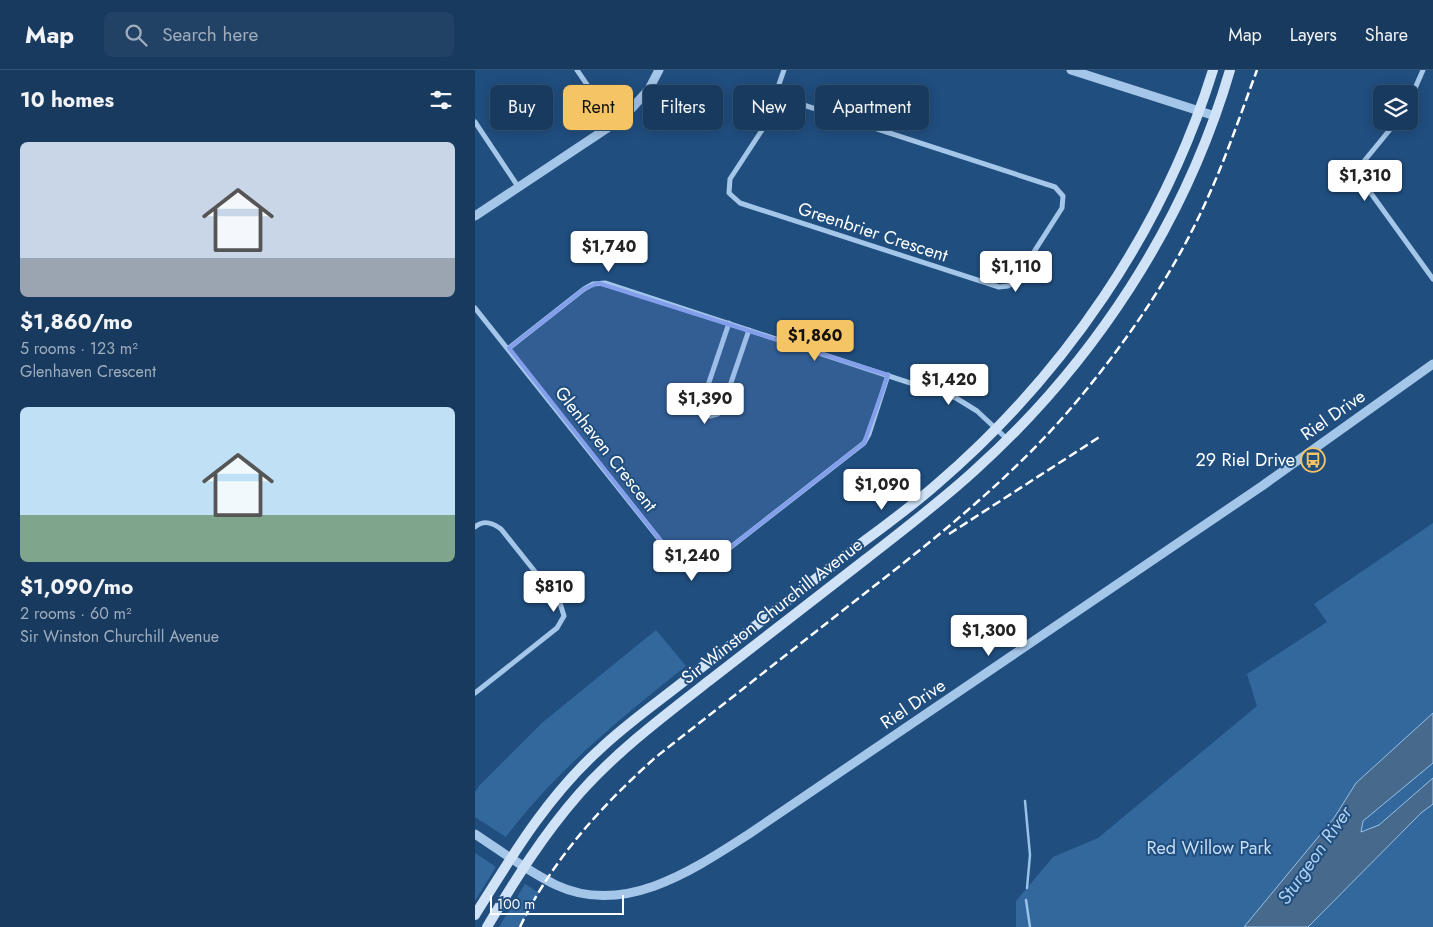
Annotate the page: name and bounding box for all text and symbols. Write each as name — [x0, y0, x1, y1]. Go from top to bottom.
search box — [104, 12, 454, 57]
text: Map — [25, 17, 74, 52]
icon: search — [122, 21, 150, 49]
text: Search here — [162, 21, 258, 48]
text: Map — [1228, 22, 1262, 48]
text: Layers — [1290, 22, 1337, 48]
text: Share — [1365, 22, 1408, 48]
text: 10 homes — [20, 85, 114, 115]
chip: Buy — [490, 85, 553, 130]
chip: Rent — [563, 85, 633, 130]
chip: Filters — [643, 85, 723, 130]
chip: New — [733, 85, 805, 130]
chip: Apartment — [815, 85, 929, 130]
map controls — [1373, 85, 1418, 130]
button: layers — [1373, 85, 1418, 130]
icon: filters — [427, 86, 455, 114]
pin: $1,310 — [1324, 160, 1406, 202]
text: $1,310 — [1339, 164, 1391, 187]
icon: home — [193, 175, 283, 265]
street label: Greenbrier Crescent — [795, 196, 952, 269]
pin: $1,740 — [568, 230, 650, 273]
text: $1,740 — [582, 235, 636, 258]
pin: $1,110 — [975, 250, 1057, 293]
text: $1,110 — [991, 255, 1041, 278]
text: $1,860/mo — [20, 307, 133, 337]
pin: $1,860 — [774, 320, 856, 362]
text: $1,860 — [788, 324, 842, 347]
text: 5 rooms · 123 m² — [20, 337, 138, 360]
text: Glenhaven Crescent — [20, 360, 156, 383]
pin: $1,420 — [908, 364, 990, 406]
text: $1,420 — [921, 368, 977, 391]
street label: Glenhaven Crescent — [549, 381, 664, 518]
pin: $1,390 — [664, 382, 746, 425]
street label: Riel Drive — [1295, 383, 1371, 447]
text: $1,390 — [678, 387, 732, 410]
icon: home — [193, 440, 283, 530]
place label: 29 Riel Drive — [1195, 447, 1295, 473]
bus stop icon: 29 Riel Drive — [1300, 447, 1326, 473]
pin: $1,090 — [841, 468, 923, 511]
text: $1,090 — [854, 473, 910, 496]
street label: Sir Winston Churchill Avenue — [676, 532, 868, 690]
pin: $1,240 — [651, 540, 733, 582]
text: $1,240 — [664, 544, 720, 567]
pin: $810 — [524, 570, 584, 613]
text: $1,090/mo — [20, 572, 133, 602]
text: $810 — [535, 575, 573, 598]
text: 2 rooms · 60 m² — [20, 602, 132, 625]
pin: $1,300 — [948, 614, 1030, 657]
text: $1,300 — [962, 619, 1016, 642]
text: Sir Winston Churchill Avenue — [20, 625, 219, 648]
street label: Riel Drive — [875, 673, 951, 735]
water label: Sturgeon River — [1271, 799, 1359, 910]
park label: Red Willow Park — [1146, 835, 1272, 861]
scale bar — [490, 892, 624, 915]
text: 100 m — [497, 894, 535, 914]

